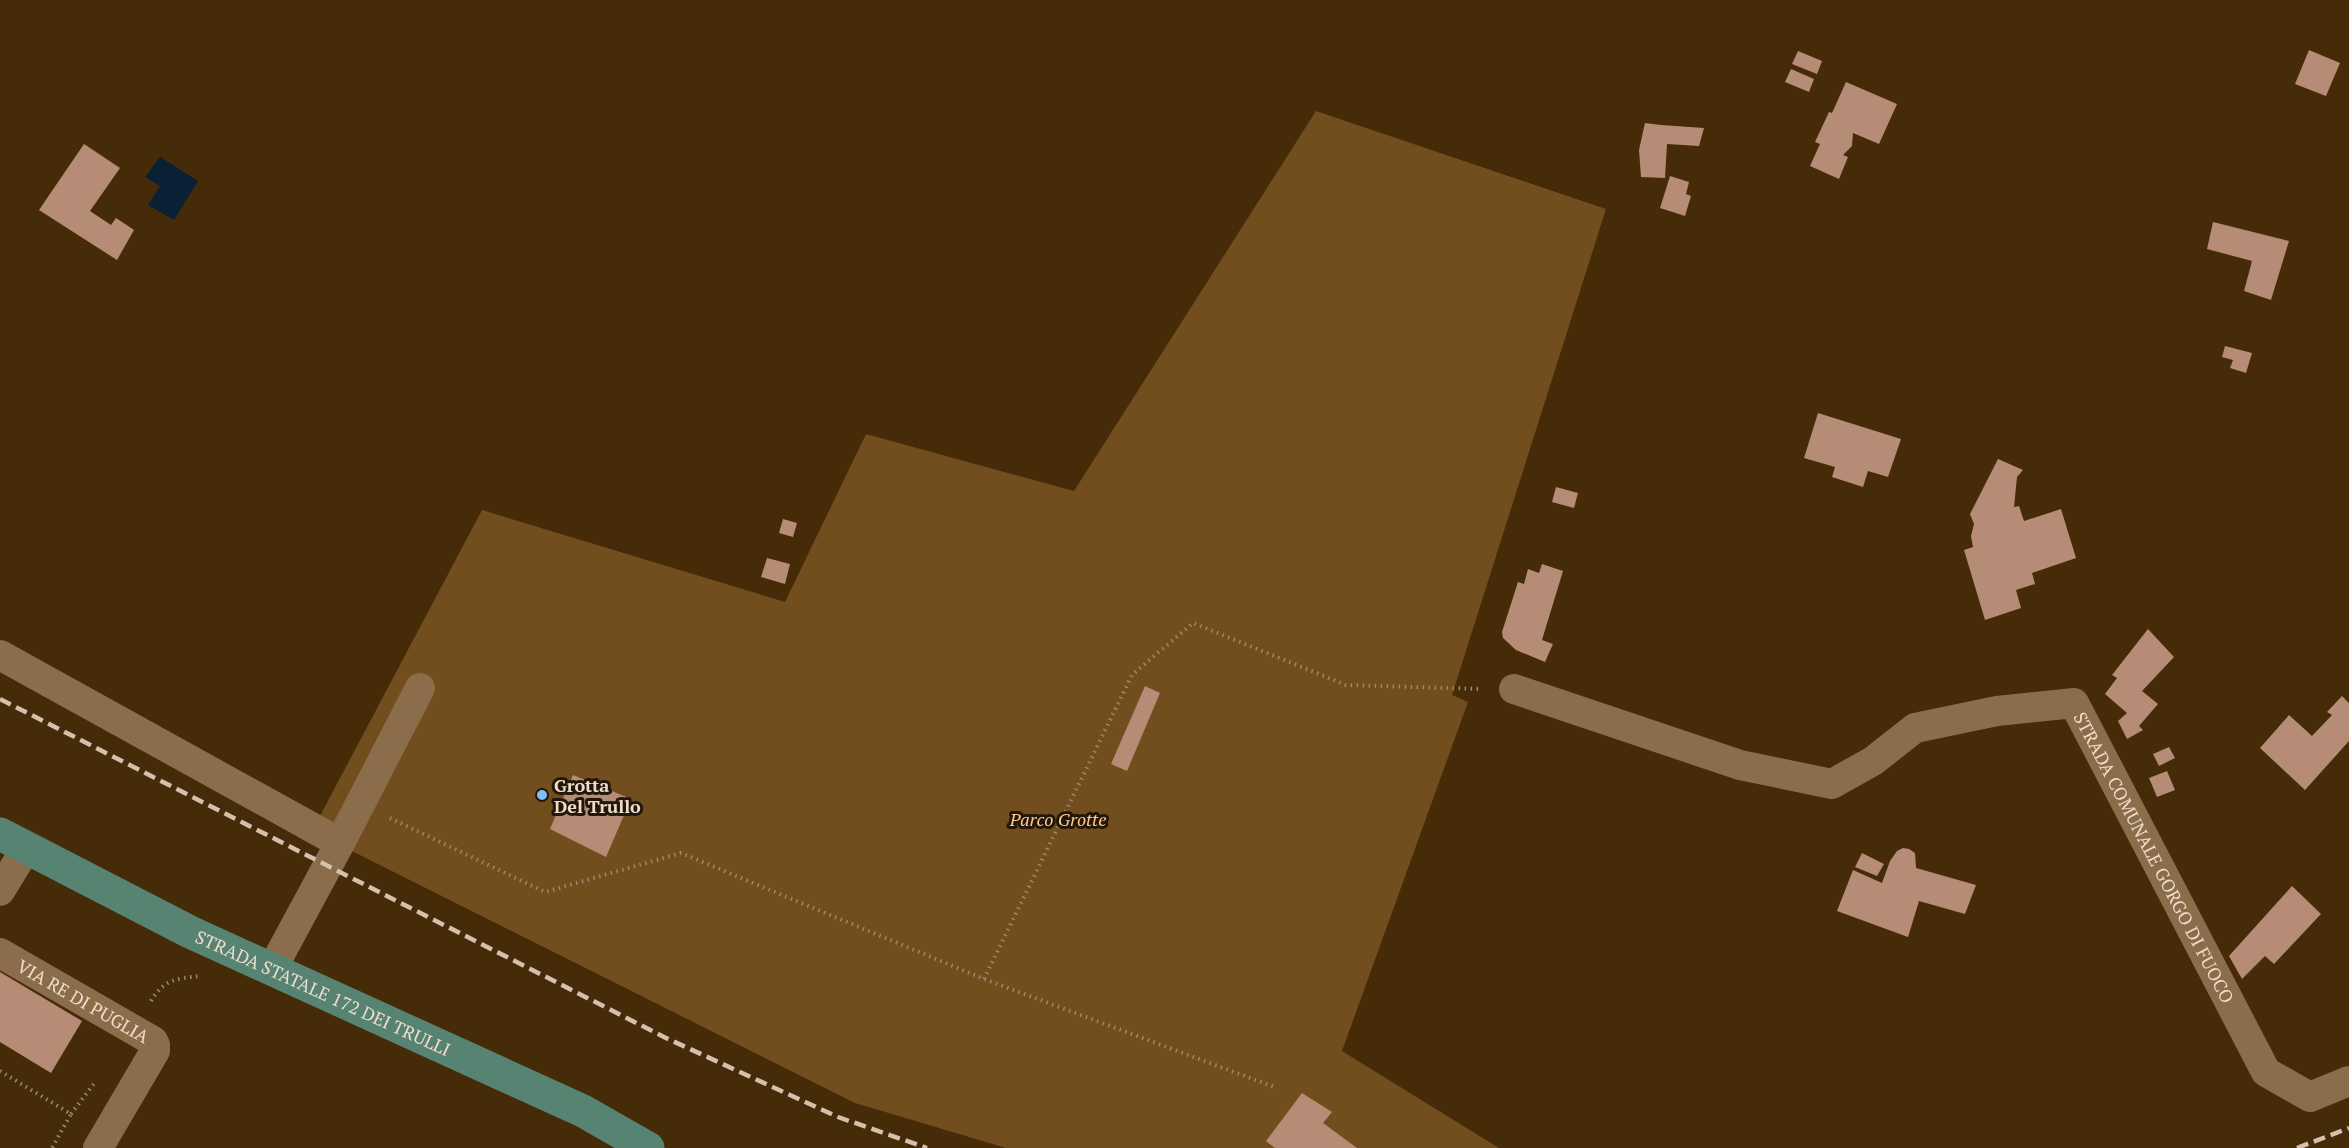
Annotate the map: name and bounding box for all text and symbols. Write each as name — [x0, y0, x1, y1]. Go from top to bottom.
street label: STRADA COMUNALE GORGO DI FUOCO — [2069, 708, 2240, 1007]
place label: Grotta Del Trullo — [554, 773, 641, 818]
marker: Grotta Del Trullo — [535, 788, 549, 802]
park label: Parco Grotte — [1009, 807, 1106, 831]
street label: STRADA STATALE 172 DEI TRULLI — [192, 924, 454, 1061]
street label: VIA RE DI PUGLIA — [13, 953, 154, 1049]

